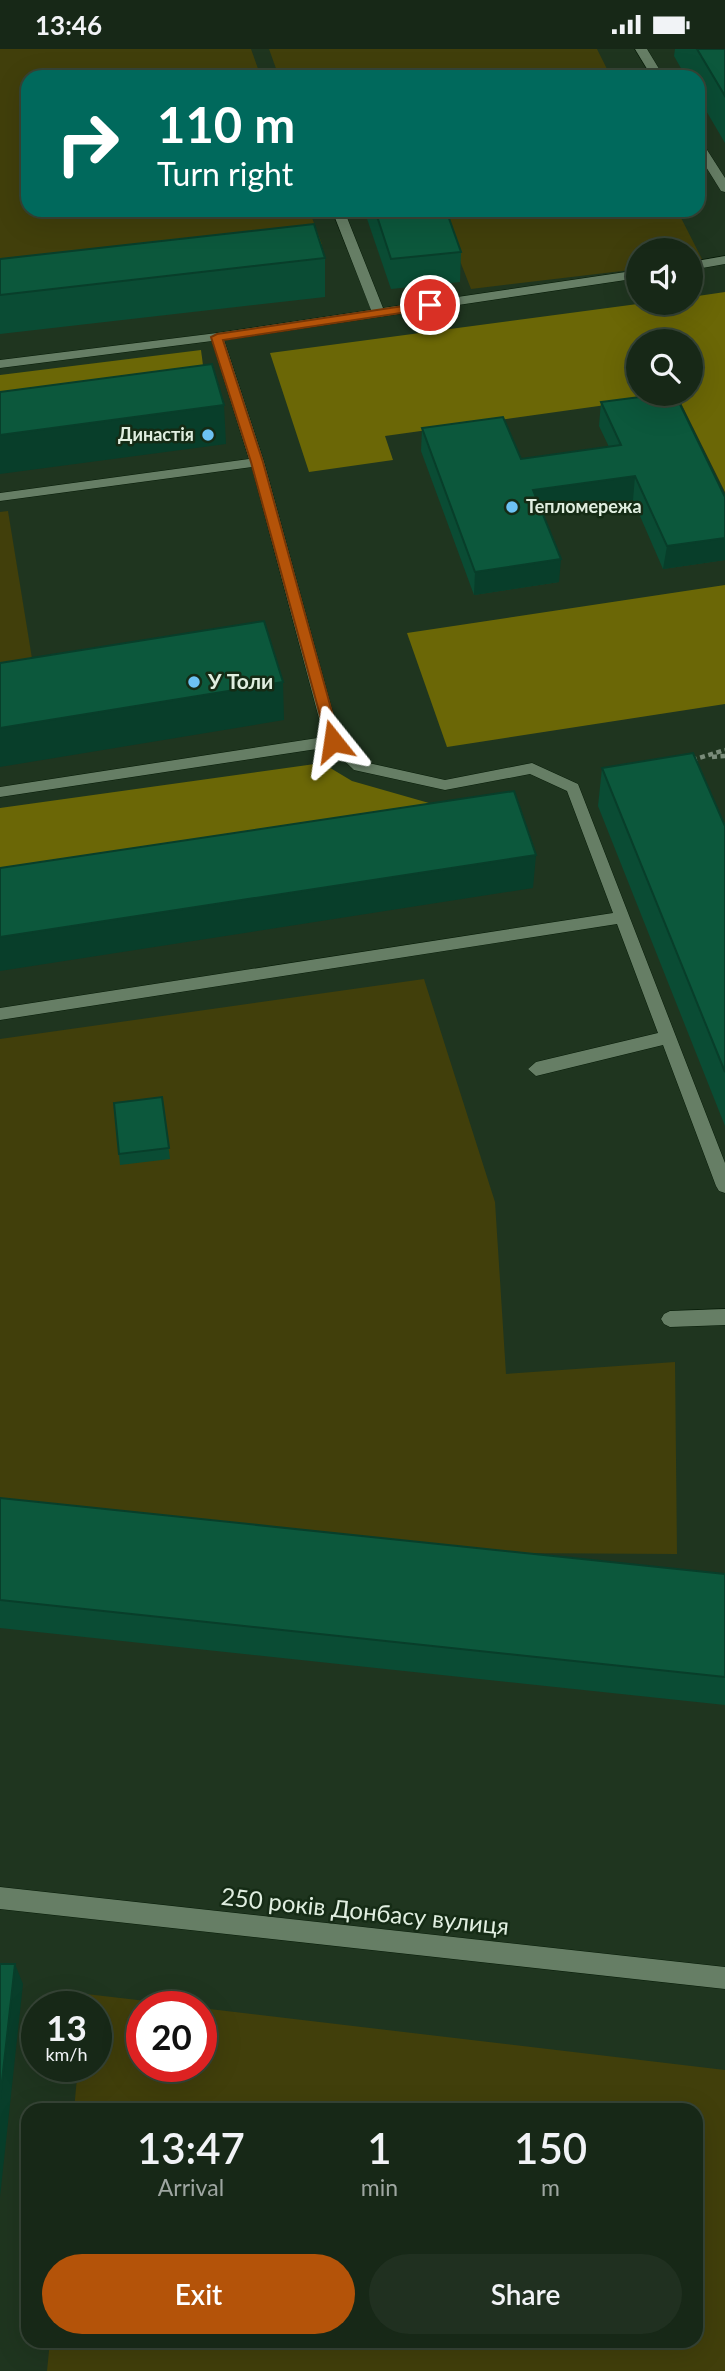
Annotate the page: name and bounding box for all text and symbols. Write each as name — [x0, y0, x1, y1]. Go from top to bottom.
text: 13:46 — [35, 9, 102, 41]
text: 110 m — [157, 95, 295, 153]
icon: right — [42, 98, 133, 189]
text: Turn right — [157, 154, 293, 193]
map controls — [626, 238, 703, 406]
button: sound — [626, 238, 703, 315]
pin — [400, 275, 460, 335]
icon: arrive — [411, 286, 449, 324]
button: search — [626, 329, 703, 406]
place label: Династія — [118, 423, 194, 445]
marker: Династія — [200, 427, 216, 443]
place label: Тепломережа — [526, 495, 642, 517]
marker: Тепломережа — [504, 499, 520, 515]
place label: У Толи — [207, 668, 273, 693]
marker: У Толи — [186, 674, 202, 690]
position arrow — [296, 704, 370, 778]
street label: 250 років Донбасу вулиця — [220, 1881, 511, 1940]
speed limit sign: 20 — [126, 1991, 217, 2082]
text: 13 — [46, 2006, 87, 2048]
text: km/h — [45, 2043, 88, 2065]
text: 13:47 — [137, 2123, 245, 2173]
text: 1 — [367, 2123, 392, 2173]
text: 150 — [514, 2123, 587, 2173]
text: Arrival — [158, 2173, 224, 2201]
text: min — [361, 2173, 398, 2201]
text: m — [541, 2173, 560, 2201]
button: Exit — [42, 2254, 355, 2334]
button: Share — [369, 2254, 682, 2334]

